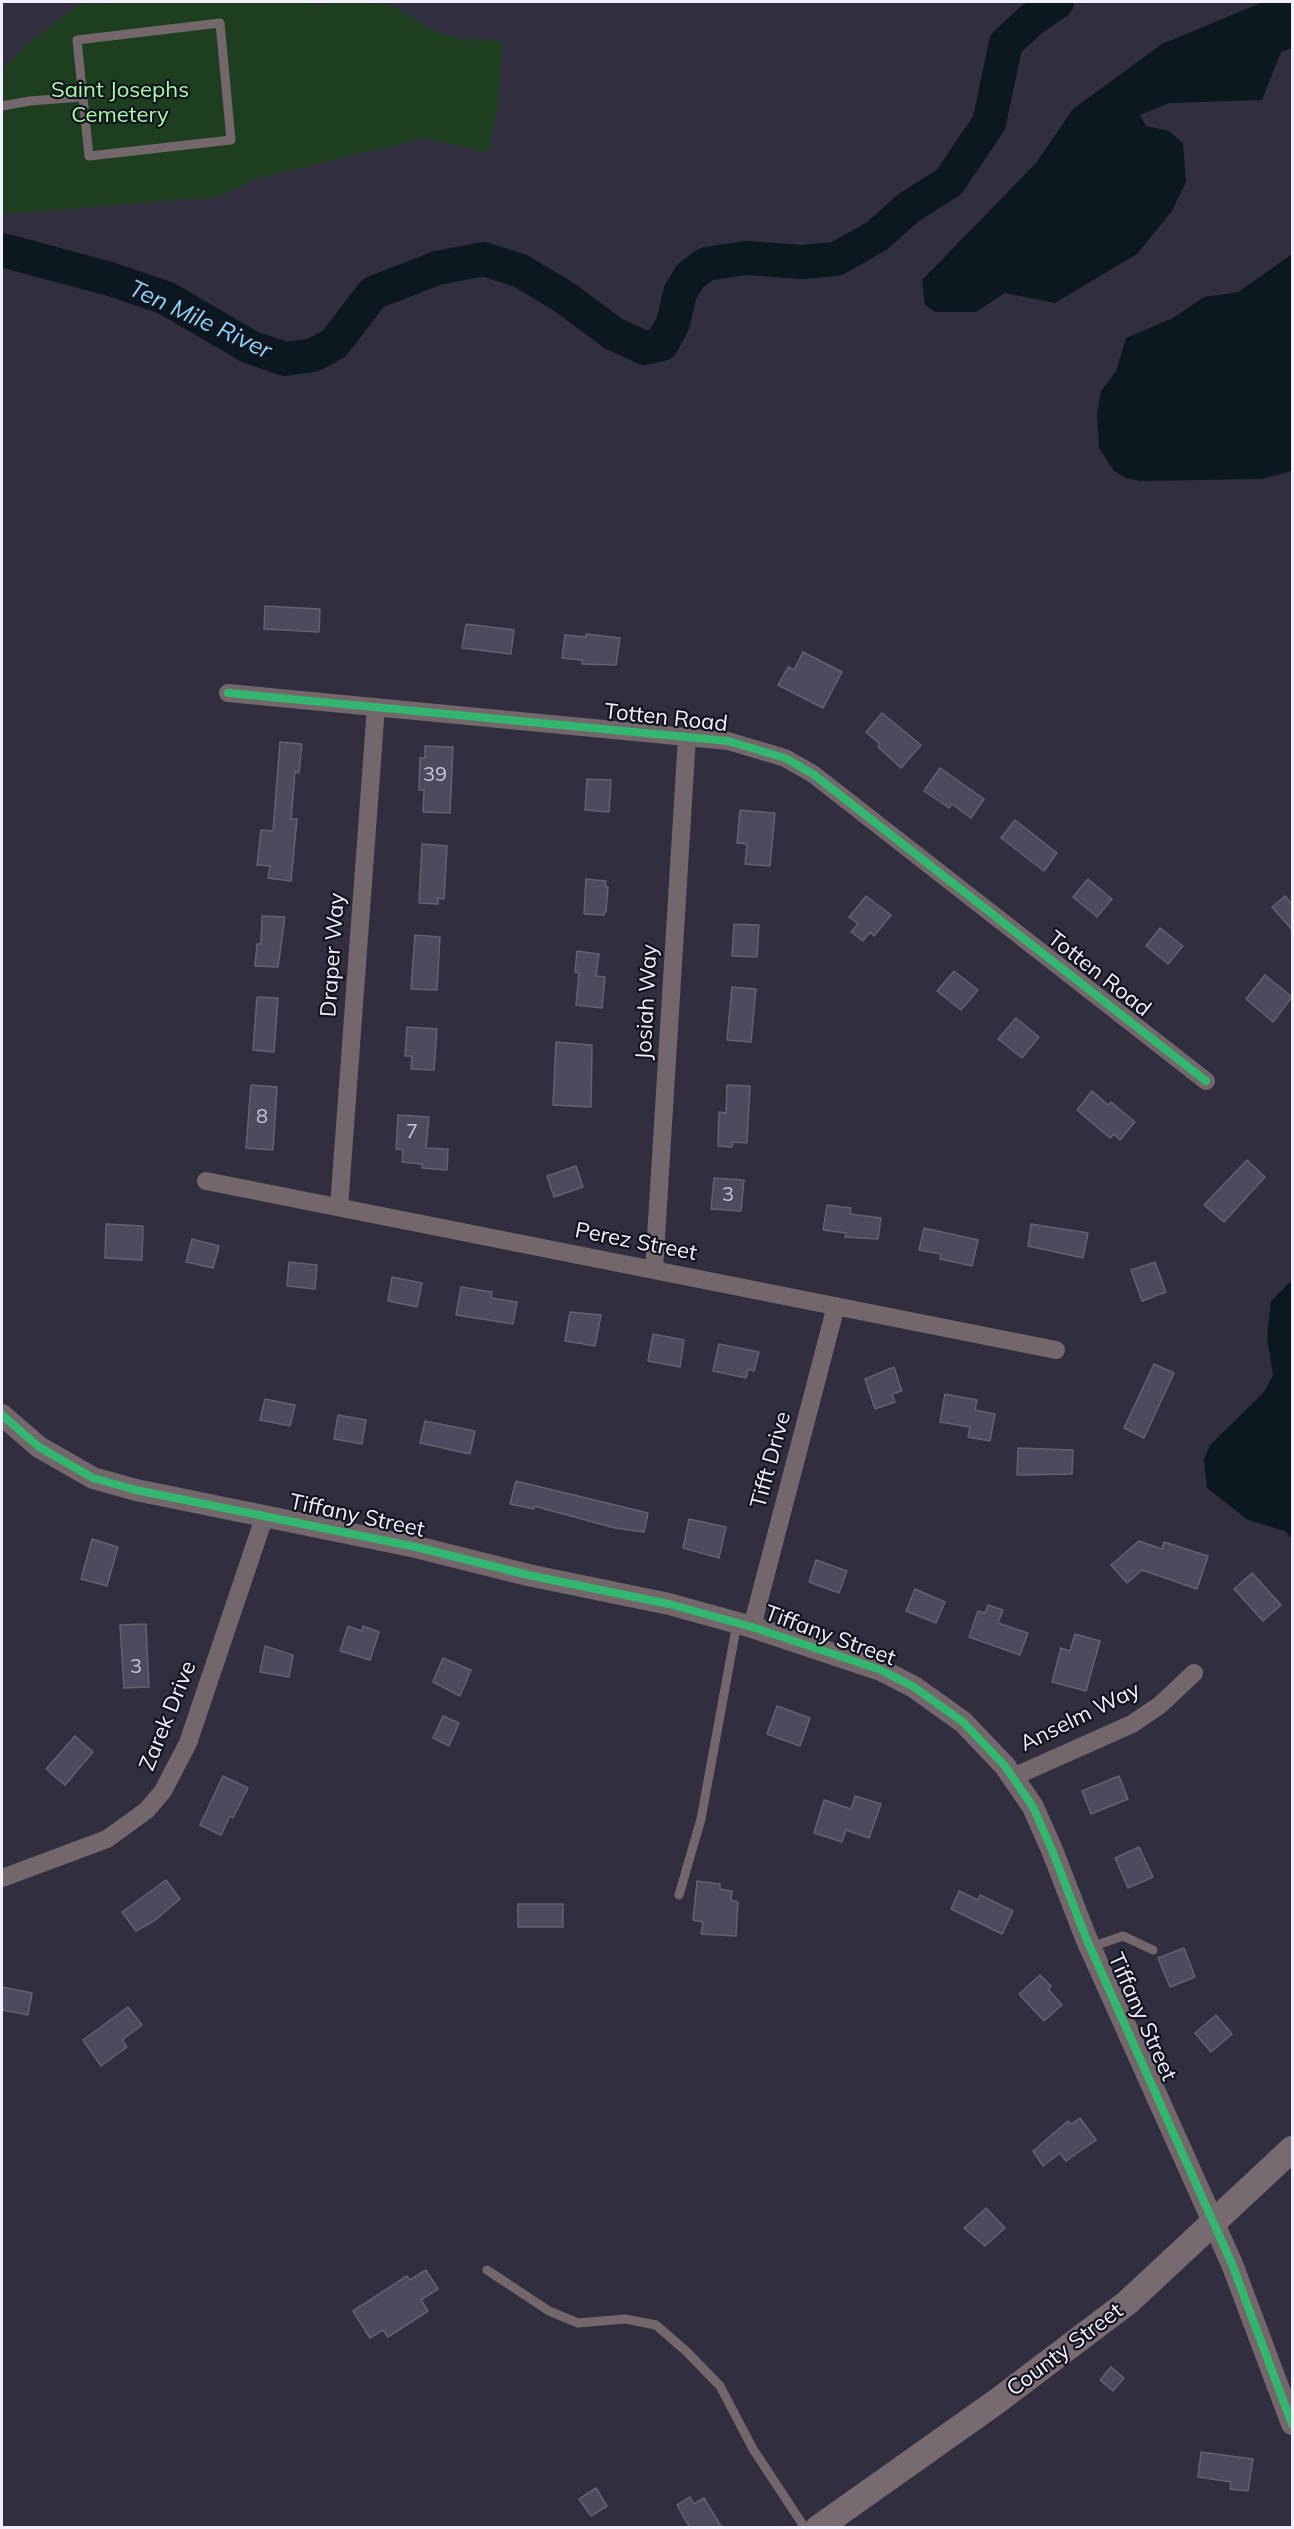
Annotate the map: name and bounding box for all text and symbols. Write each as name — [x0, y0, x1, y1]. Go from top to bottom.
park label: Saint Josephs Cemetery — [51, 77, 189, 128]
water label: Ten Mile River — [124, 274, 276, 366]
street label: Totten Road — [603, 698, 729, 738]
house number: 39 — [423, 763, 447, 787]
street label: Draper Way — [315, 892, 351, 1018]
street label: Totten Road — [1042, 926, 1156, 1022]
street label: Josiah Way — [631, 944, 663, 1060]
house number: 8 — [256, 1105, 268, 1129]
house number: 7 — [406, 1120, 418, 1144]
house number: 3 — [722, 1183, 734, 1207]
street label: Perez Street — [573, 1217, 699, 1267]
street label: Tifft Drive — [745, 1409, 797, 1511]
street label: Tiffany Street — [287, 1489, 427, 1543]
street label: Tiffany Street — [761, 1600, 899, 1672]
house number: 3 — [130, 1655, 142, 1679]
street label: Zarek Drive — [134, 1657, 202, 1775]
street label: Anselm Way — [1016, 1677, 1144, 1757]
street label: Tiffany Street — [1102, 1949, 1182, 2085]
street label: County Street — [1002, 2298, 1128, 2402]

